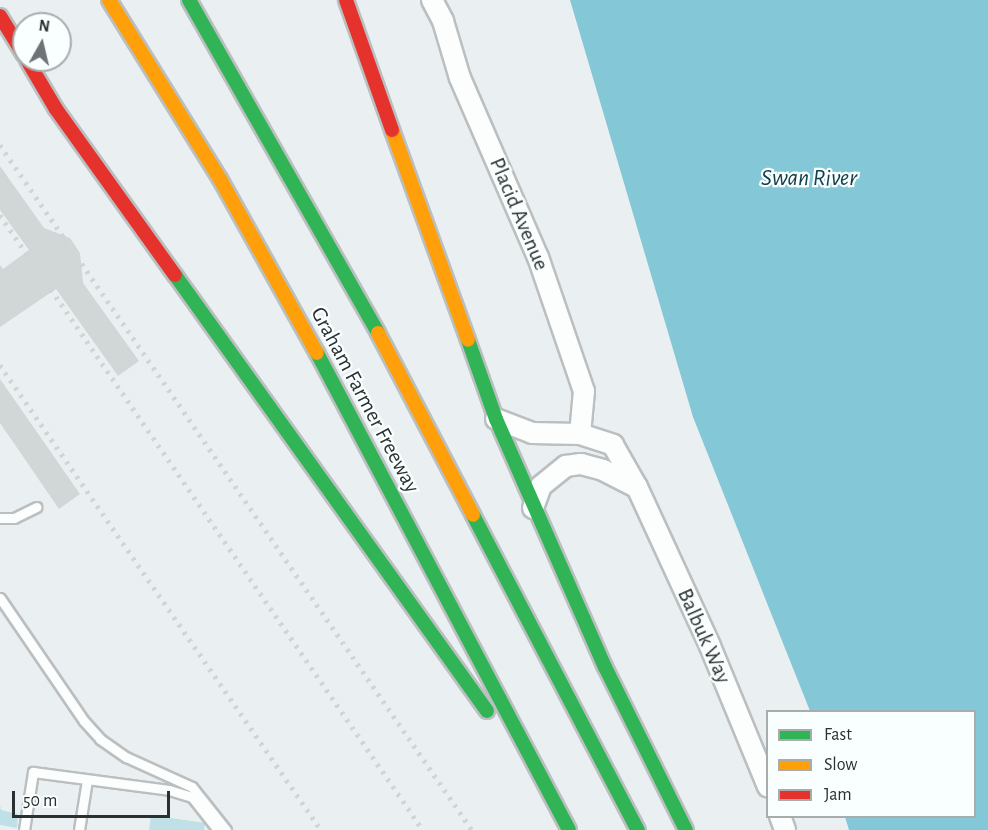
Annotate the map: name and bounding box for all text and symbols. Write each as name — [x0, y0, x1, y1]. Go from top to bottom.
north arrow — [12, 12, 72, 72]
text: N — [38, 17, 51, 35]
street label: Placid Avenue — [483, 154, 555, 274]
water label: Swan River — [761, 165, 857, 193]
street label: Graham Farmer Freeway — [305, 303, 425, 497]
street label: Balbuk Way — [671, 584, 737, 688]
legend — [766, 710, 976, 818]
text: Fast — [824, 726, 852, 744]
text: Slow — [824, 756, 857, 774]
scale bar — [15, 779, 172, 817]
text: Jam — [824, 786, 852, 804]
text: 50 m — [23, 792, 57, 810]

